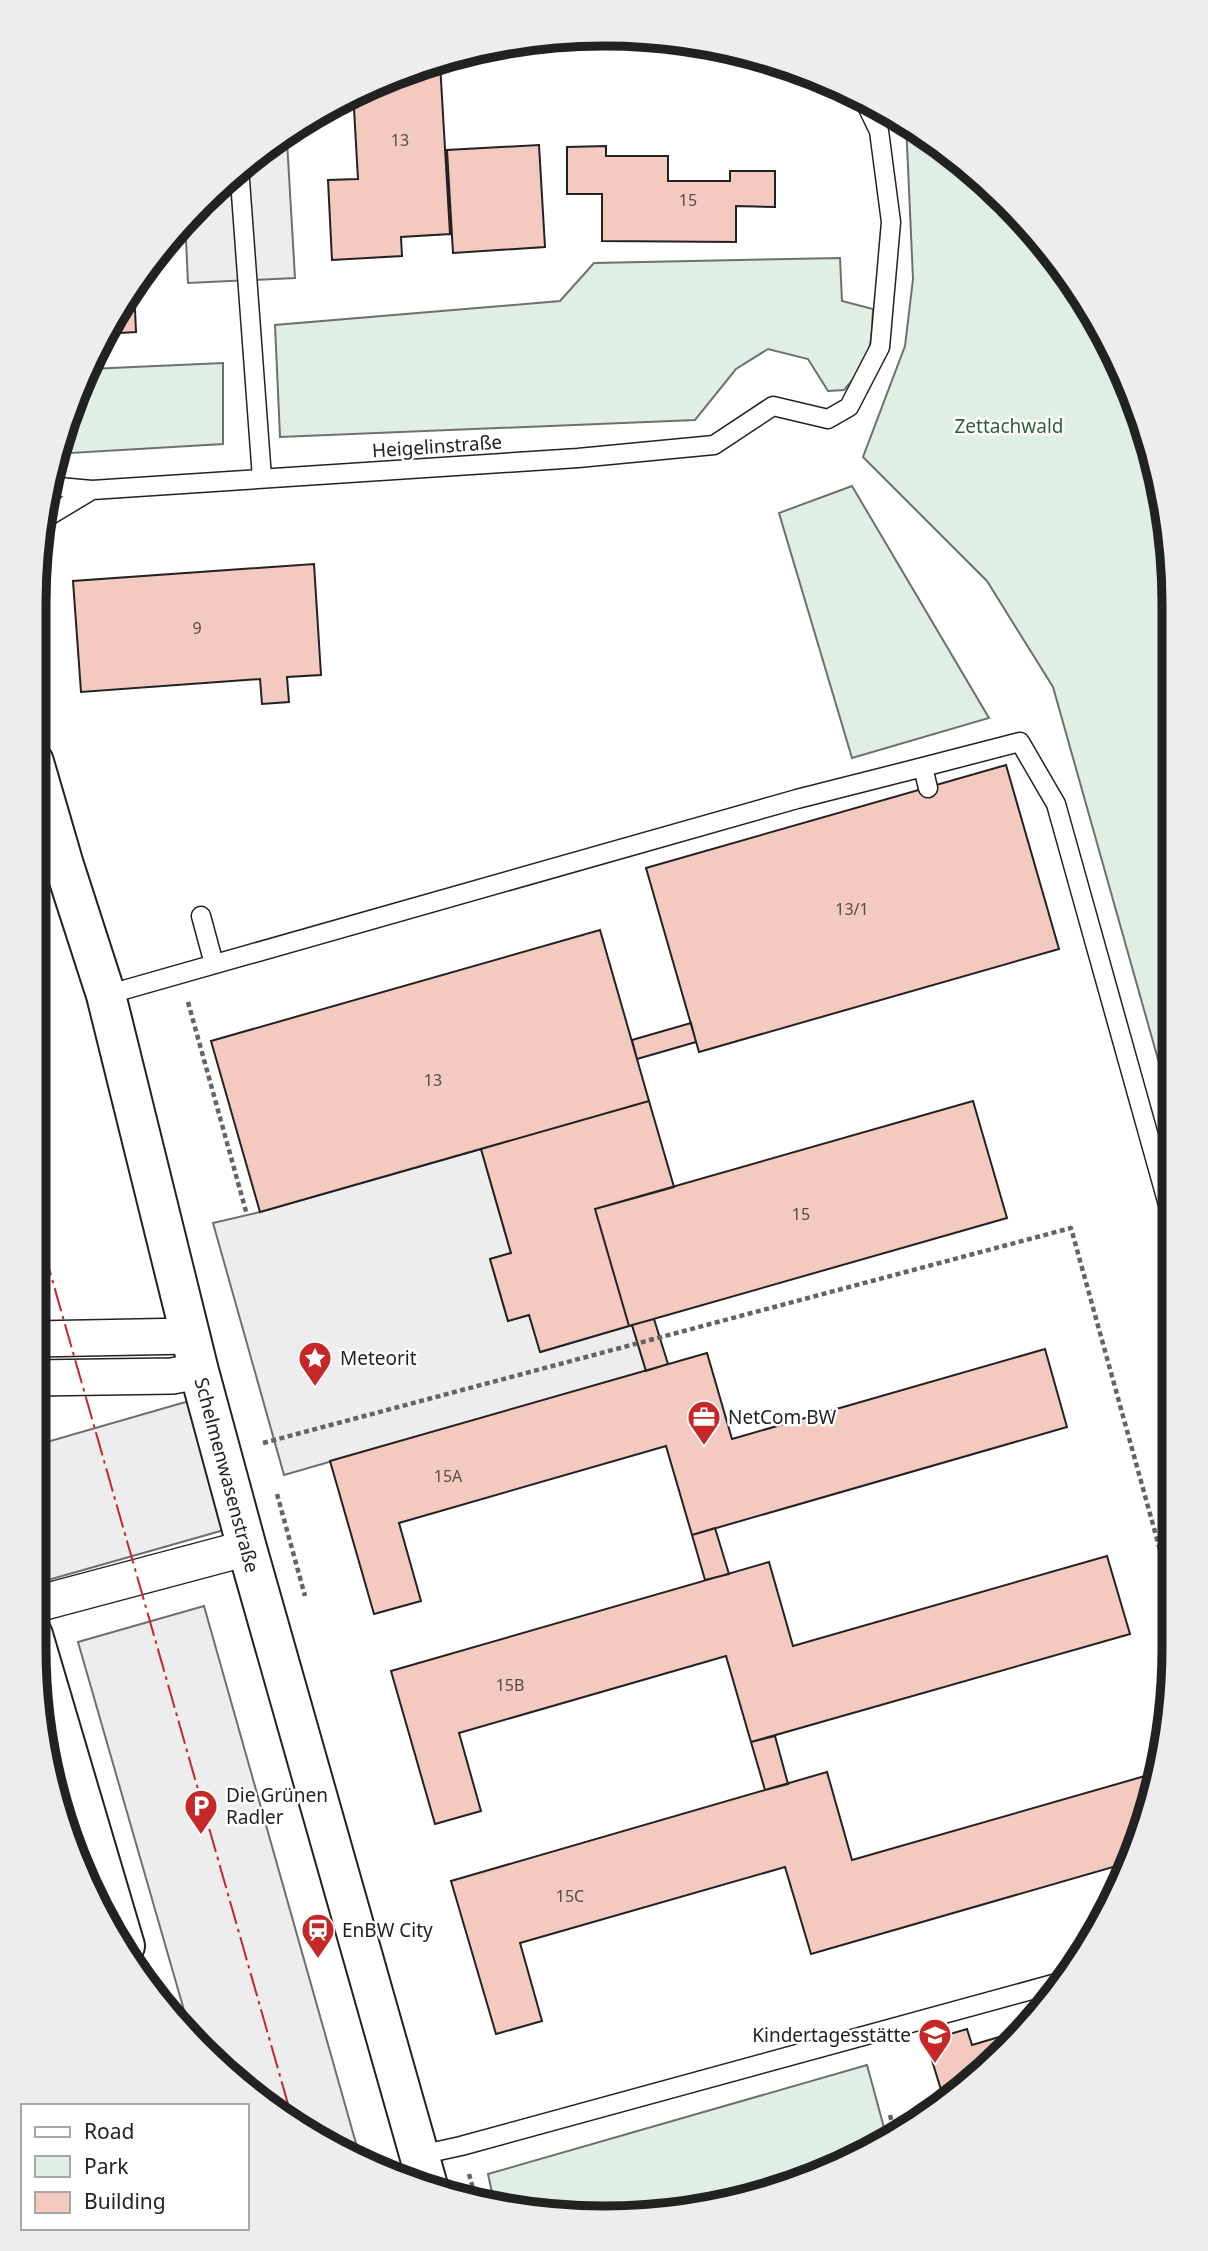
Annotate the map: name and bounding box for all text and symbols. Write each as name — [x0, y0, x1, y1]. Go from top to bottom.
house number: 13 — [391, 129, 409, 151]
house number: 15 — [679, 189, 697, 211]
park label: Zettachwald — [954, 413, 1064, 439]
street label: Heigelinstraße — [371, 428, 503, 464]
house number: 9 — [192, 617, 202, 639]
house number: 13/1 — [835, 898, 869, 920]
house number: 13 — [424, 1069, 442, 1091]
house number: 15 — [792, 1203, 810, 1225]
place icon: Meteorit — [296, 1339, 334, 1388]
place label: Meteorit — [340, 1345, 417, 1371]
street label: Schelmenwasenstraße — [188, 1375, 266, 1575]
office icon: NetCom BW — [685, 1398, 723, 1447]
place label: NetCom BW — [728, 1404, 837, 1430]
house number: 15A — [434, 1465, 463, 1487]
house number: 15B — [496, 1674, 524, 1696]
place label: Die Grünen Radler — [226, 1782, 328, 1830]
parking icon: Die Grünen Radler — [182, 1787, 220, 1836]
house number: 15C — [556, 1885, 584, 1907]
station icon: EnBW City — [299, 1911, 337, 1960]
place label: EnBW City — [342, 1917, 433, 1943]
school or university icon: Kindertagesstätte — [916, 2016, 954, 2065]
place label: Kindertagesstätte — [752, 2022, 911, 2048]
legend — [21, 2104, 248, 2230]
text: Road — [84, 2117, 134, 2145]
text: Park — [84, 2152, 129, 2180]
text: Building — [84, 2187, 166, 2215]

